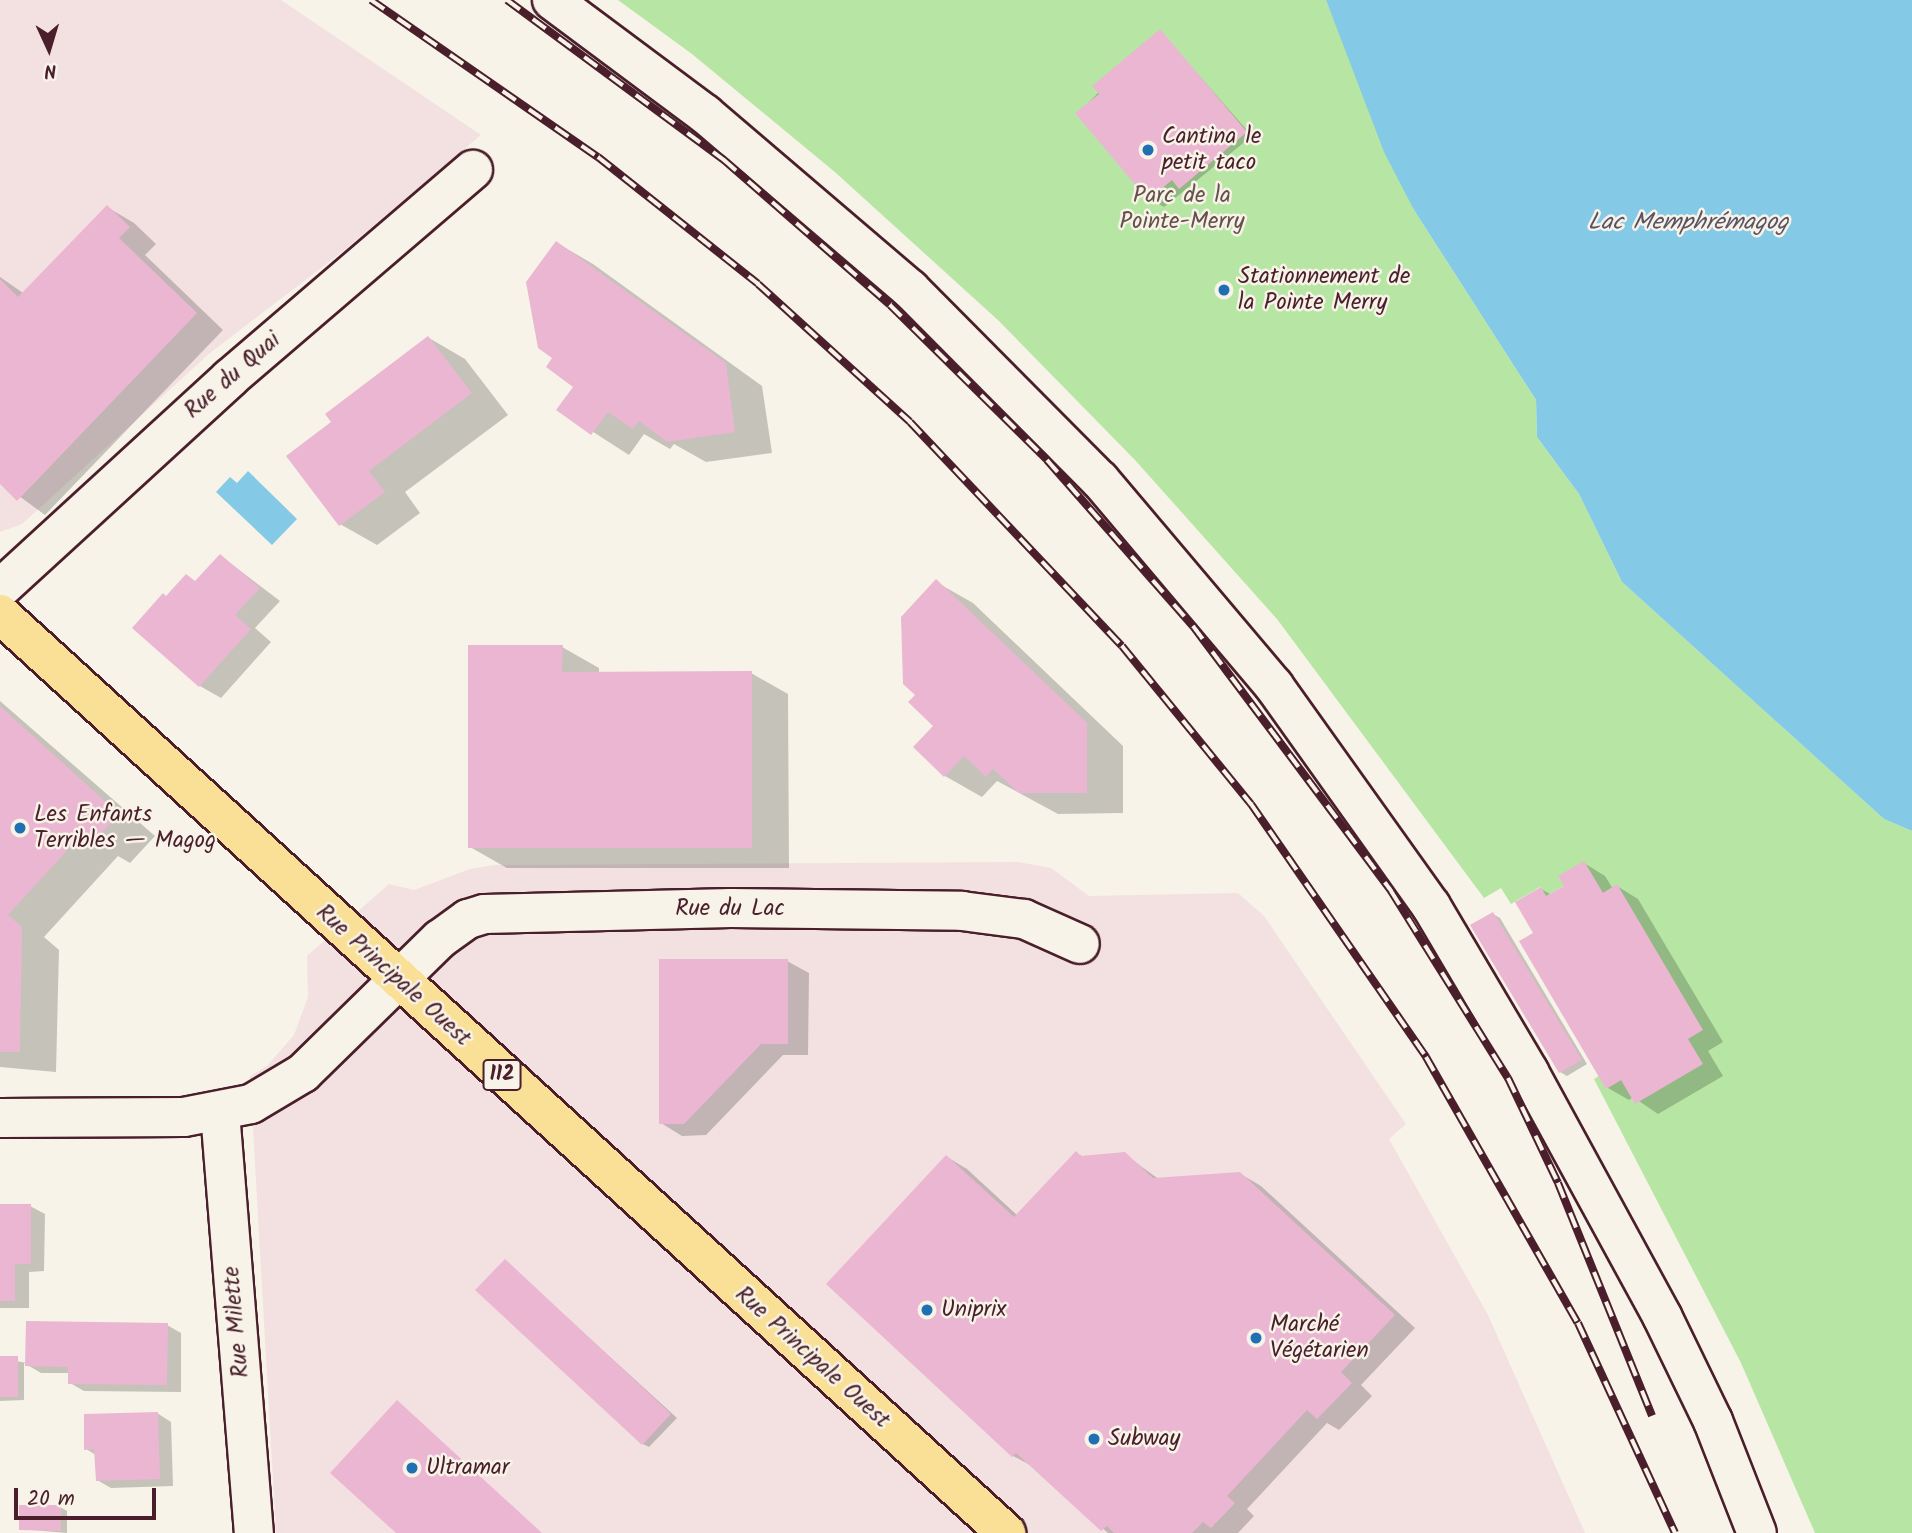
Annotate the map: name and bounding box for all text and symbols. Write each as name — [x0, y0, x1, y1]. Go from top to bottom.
north arrow — [14, 14, 84, 84]
text: N — [43, 55, 57, 85]
place label: Cantina le petit taco — [1162, 123, 1261, 177]
marker: Cantina le petit taco — [1140, 142, 1156, 158]
park label: Parc de la Pointe-Merry — [1120, 182, 1244, 236]
water label: Lac Memphrémagog — [1588, 209, 1788, 237]
place label: Stationnement de la Pointe Merry — [1238, 263, 1410, 317]
marker: Stationnement de la Pointe Merry — [1216, 282, 1232, 298]
street label: Rue du Quai — [179, 327, 287, 425]
place label: Les Enfants Terribles — Magog — [34, 801, 216, 855]
marker: Les Enfants Terribles — Magog — [12, 820, 28, 836]
street label: Rue du Lac — [675, 895, 785, 923]
street label: Rue Principale Ouest — [310, 899, 476, 1053]
road number: 112 — [481, 1058, 523, 1092]
street label: Rue Milette — [218, 1265, 256, 1379]
street label: Rue Principale Ouest — [729, 1281, 895, 1435]
place label: Uniprix — [941, 1296, 1006, 1324]
marker: Uniprix — [919, 1302, 935, 1318]
place label: Marché Végétarien — [1270, 1311, 1369, 1365]
marker: Marché Végétarien — [1248, 1330, 1264, 1346]
place label: Subway — [1108, 1425, 1180, 1453]
marker: Subway — [1086, 1431, 1102, 1447]
place label: Ultramar — [426, 1454, 509, 1482]
marker: Ultramar — [404, 1460, 420, 1476]
scale bar — [18, 1474, 159, 1518]
text: 20 m — [27, 1483, 75, 1516]

